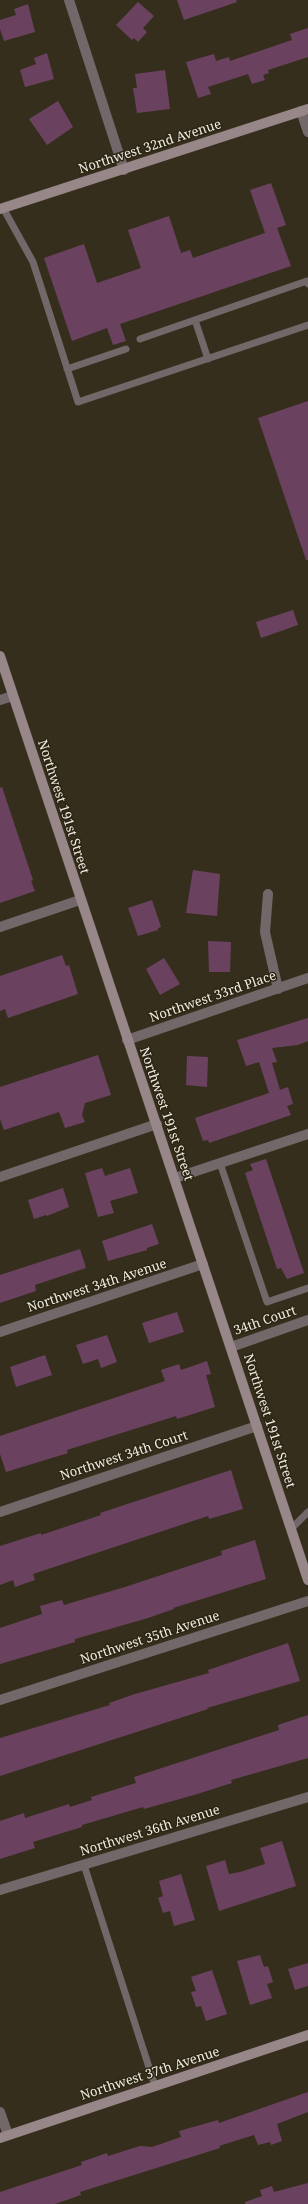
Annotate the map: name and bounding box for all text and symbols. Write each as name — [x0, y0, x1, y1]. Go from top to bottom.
street label: Northwest 32nd Avenue — [77, 117, 223, 177]
street label: Northwest 191st Street — [34, 738, 92, 876]
street label: Northwest 33rd Place — [148, 968, 278, 1026]
street label: Northwest 191st Street — [136, 1045, 196, 1183]
street label: Northwest 34th Avenue — [25, 1256, 169, 1316]
street label: 34th Court — [232, 1303, 298, 1339]
street label: Northwest 191st Street — [240, 1352, 298, 1490]
street label: Northwest 34th Court — [58, 1428, 190, 1484]
street label: Northwest 35th Avenue — [78, 1608, 222, 1668]
street label: Northwest 36th Avenue — [78, 1802, 222, 1860]
street label: Northwest 37th Avenue — [78, 2044, 222, 2104]

